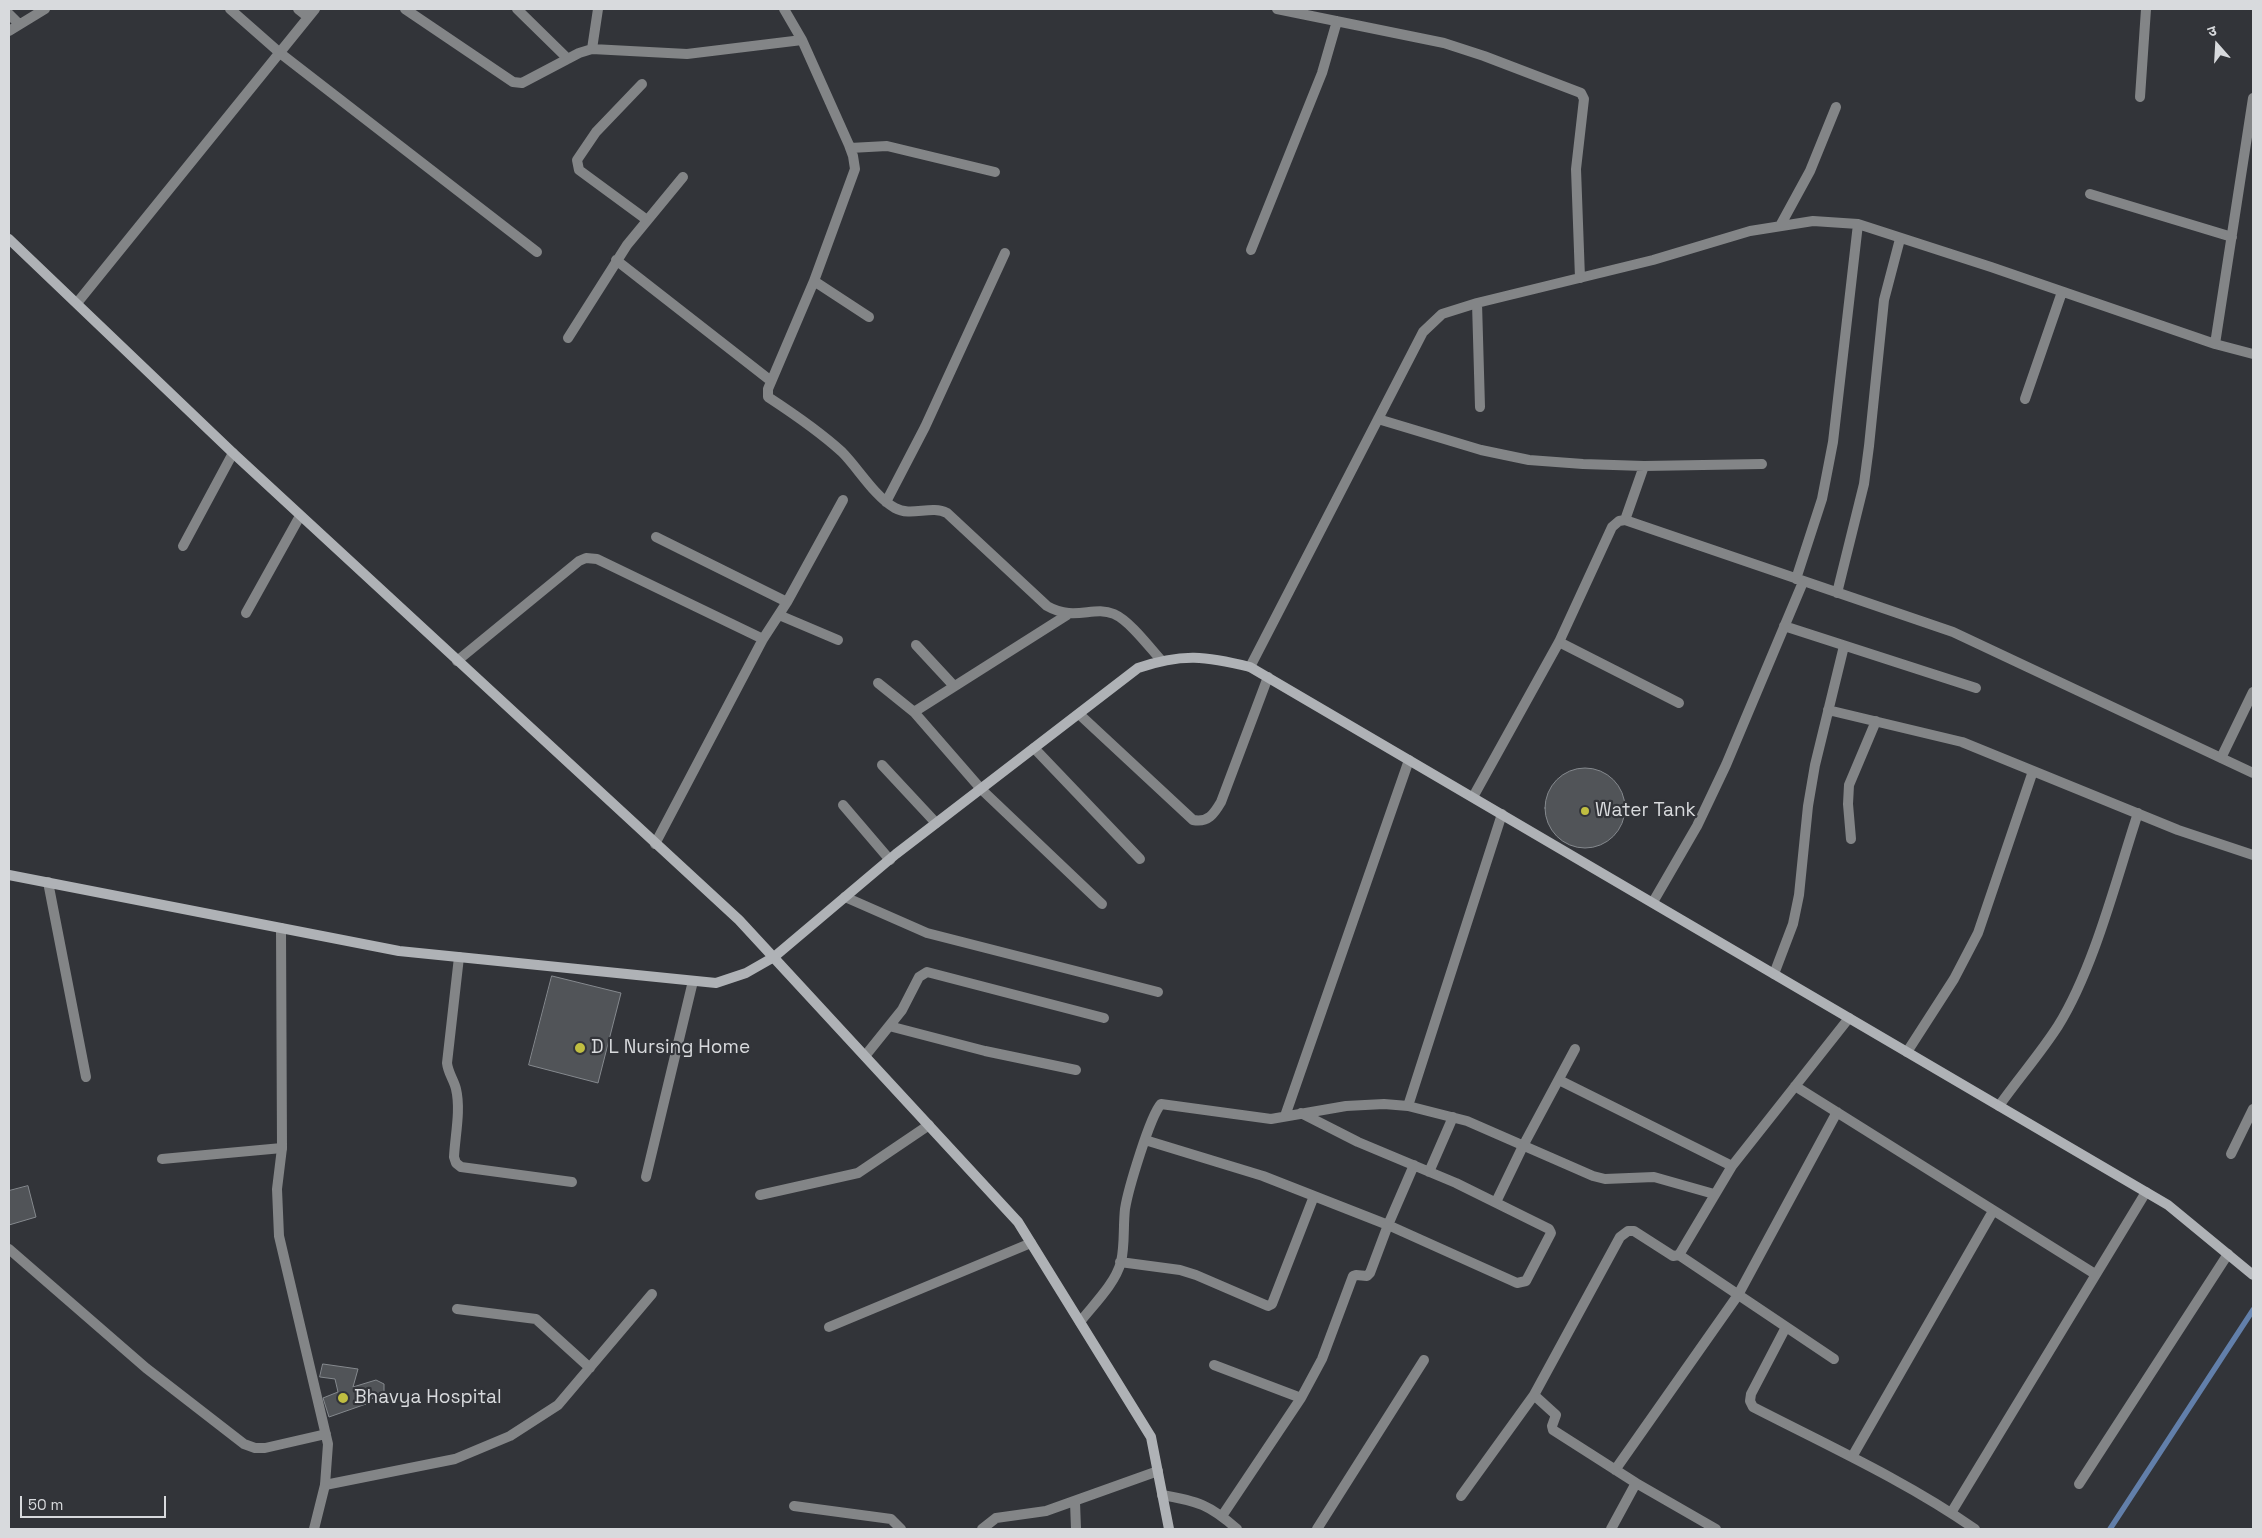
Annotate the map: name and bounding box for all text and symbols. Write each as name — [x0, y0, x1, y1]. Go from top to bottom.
north arrow — [2192, 20, 2242, 70]
text: उ — [2205, 21, 2219, 41]
place label: Water Tank — [1595, 800, 1696, 822]
marker: Water Tank — [1579, 805, 1591, 817]
place label: D L Nursing Home — [591, 1037, 750, 1059]
marker: D L Nursing Home — [573, 1041, 587, 1055]
place label: Bhavya Hospital — [354, 1387, 502, 1409]
marker: Bhavya Hospital — [336, 1391, 350, 1405]
scale bar — [22, 1486, 169, 1518]
text: 50 m — [28, 1495, 63, 1514]

